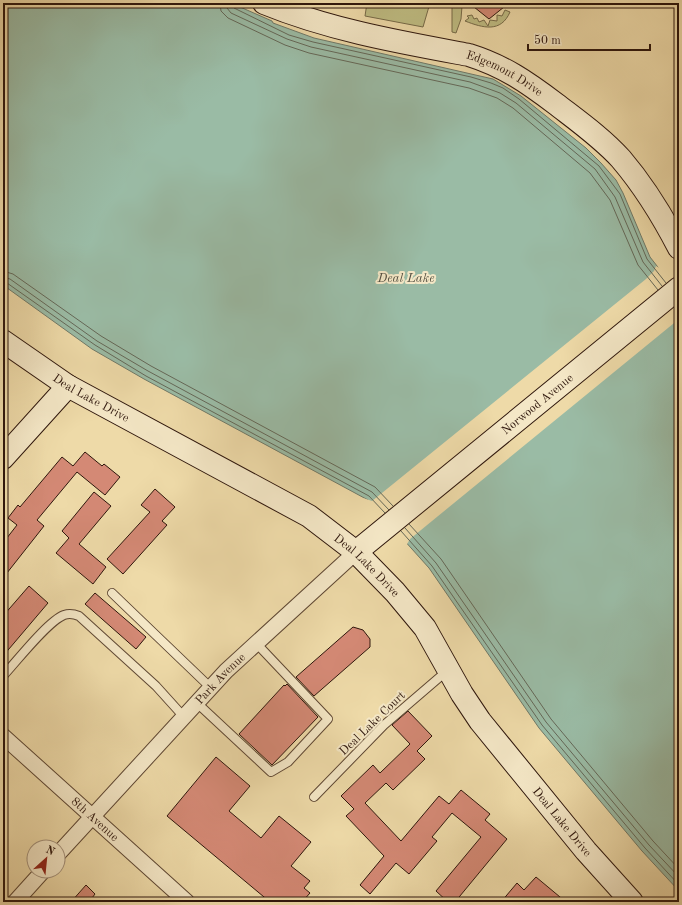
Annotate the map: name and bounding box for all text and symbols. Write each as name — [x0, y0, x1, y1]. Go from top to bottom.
scale bar — [528, 26, 650, 52]
text: 50 m — [534, 34, 561, 47]
street label: Edgemont Drive — [465, 50, 545, 99]
water label: Deal Lake — [377, 272, 434, 285]
street label: Deal Lake Drive — [50, 372, 131, 425]
street label: Norwood Avenue — [500, 372, 576, 437]
street label: Deal Lake Drive — [331, 532, 402, 600]
street label: Park Avenue — [194, 651, 249, 707]
street label: Deal Lake Court — [338, 690, 408, 758]
street label: Deal Lake Drive — [530, 786, 593, 860]
street label: 8th Avenue — [68, 796, 121, 844]
north arrow — [26, 839, 66, 879]
text: N — [44, 845, 57, 859]

